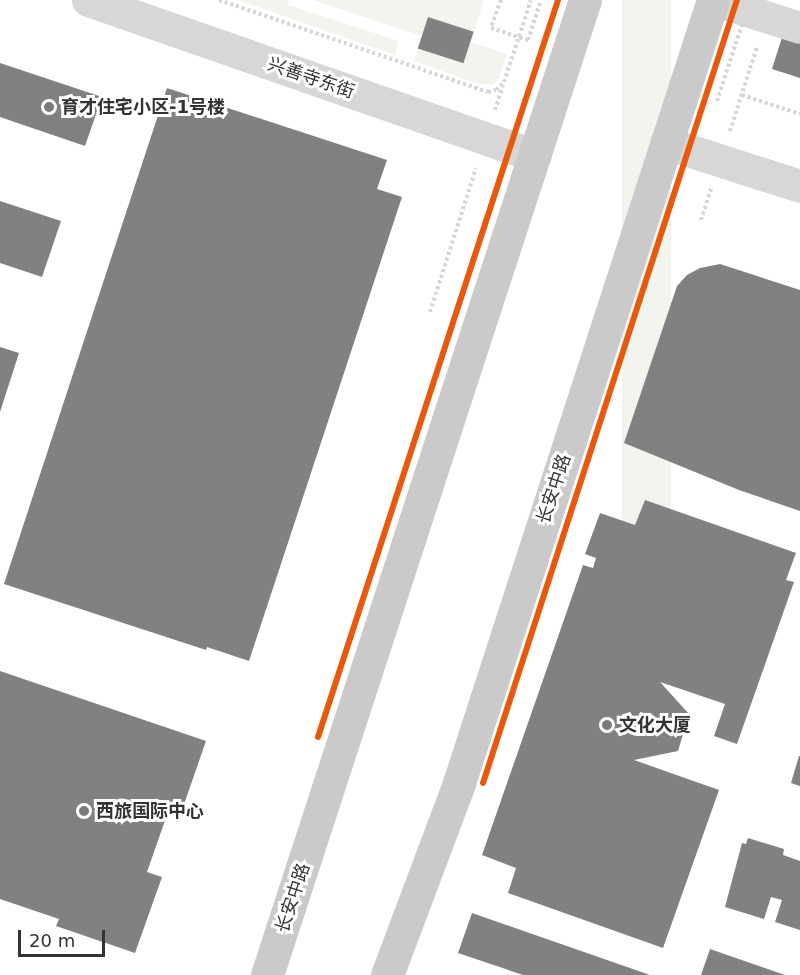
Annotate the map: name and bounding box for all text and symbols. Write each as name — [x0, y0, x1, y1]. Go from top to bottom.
street label: 兴善寺东街 — [265, 53, 357, 103]
place label: 育才住宅小区-1号楼 — [61, 96, 225, 118]
marker: 育才住宅小区-1号楼 — [42, 100, 56, 114]
street label: 长安中路 — [533, 451, 575, 527]
place label: 文化大厦 — [619, 714, 691, 736]
marker: 文化大厦 — [600, 718, 614, 732]
place label: 西旅国际中心 — [96, 800, 204, 822]
marker: 西旅国际中心 — [77, 804, 91, 818]
street label: 长安中路 — [272, 860, 314, 936]
scale bar — [21, 918, 108, 956]
text: 20 m — [29, 930, 75, 951]

